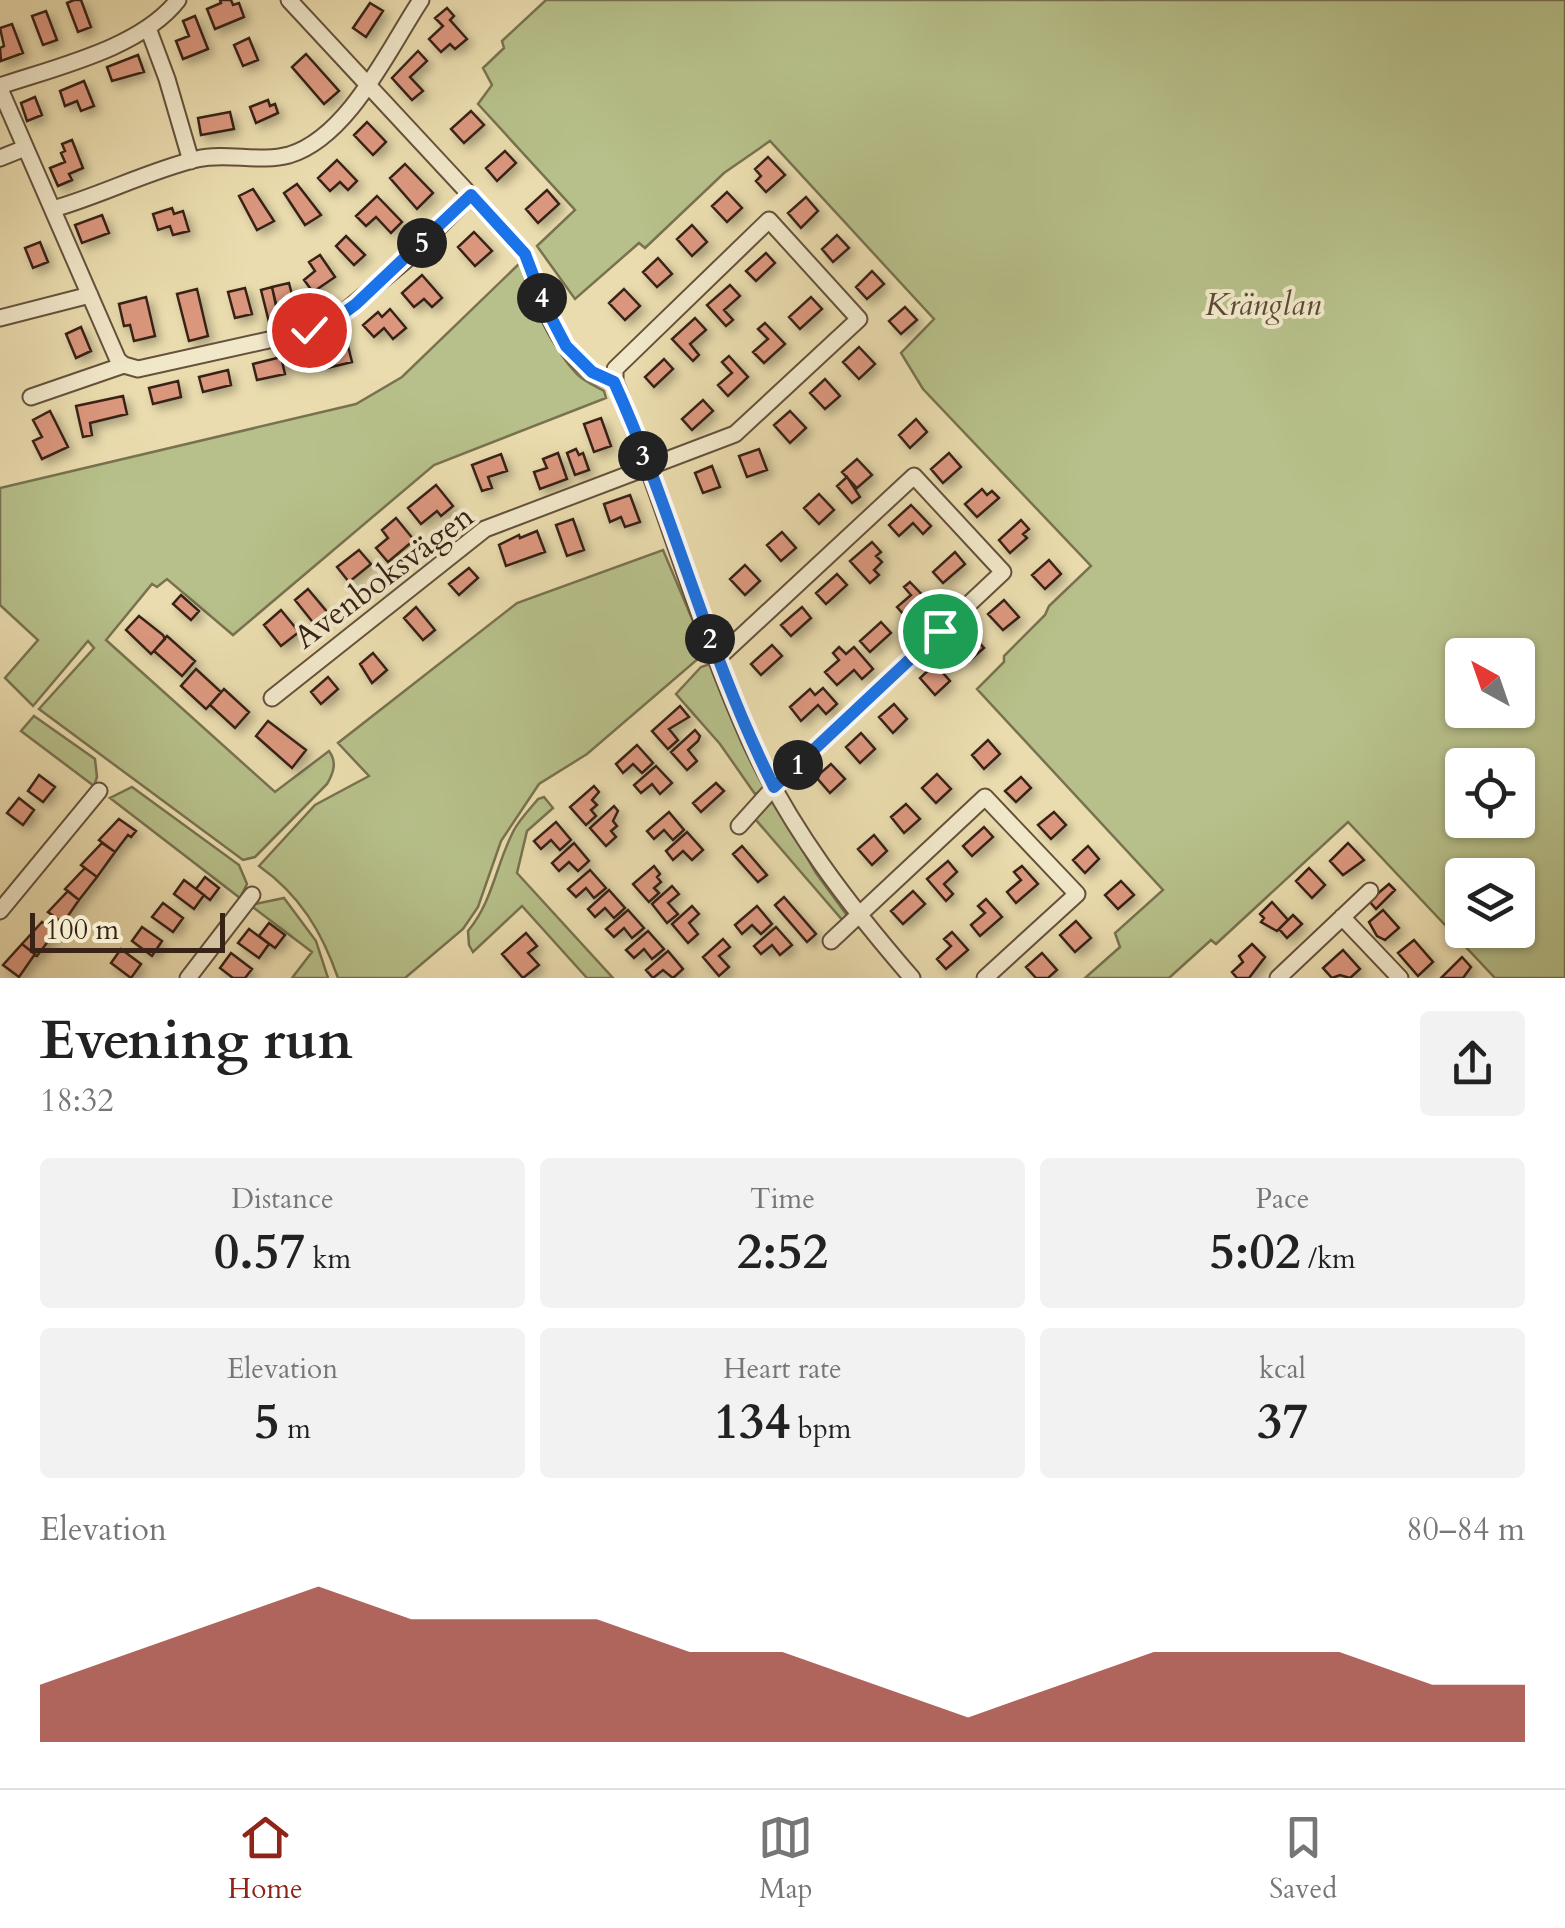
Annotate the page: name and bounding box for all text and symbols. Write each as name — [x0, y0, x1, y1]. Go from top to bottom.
pin: 5 — [397, 218, 447, 268]
text: 5 — [415, 224, 429, 262]
pin: 4 — [517, 273, 567, 323]
text: 4 — [535, 279, 549, 317]
park label: Kränglan — [1205, 283, 1321, 327]
pin — [267, 288, 352, 373]
icon: check — [282, 303, 337, 358]
pin: 3 — [618, 431, 668, 481]
text: 3 — [636, 437, 650, 475]
street label: Avenboksvägen — [285, 495, 483, 659]
pin — [898, 589, 983, 674]
icon: arrive — [913, 604, 968, 659]
pin: 2 — [685, 614, 735, 664]
text: 2 — [703, 620, 717, 658]
north arrow — [1445, 638, 1535, 728]
map controls — [1445, 638, 1535, 948]
pin: 1 — [773, 740, 823, 790]
text: 1 — [791, 746, 805, 784]
button: locate — [1445, 748, 1535, 838]
button: layers — [1445, 858, 1535, 948]
scale bar — [30, 908, 225, 953]
text: 100 m — [45, 911, 119, 949]
text: Evening run — [40, 1004, 353, 1078]
button: share — [1420, 1011, 1525, 1116]
text: 18:32 — [40, 1079, 114, 1123]
text: Distance — [231, 1180, 334, 1218]
text: Time — [750, 1180, 815, 1218]
text: Pace — [1255, 1180, 1310, 1218]
text: 0.57 — [214, 1218, 305, 1286]
text: 2:52 — [737, 1218, 828, 1286]
text: 5:02 — [1209, 1218, 1301, 1286]
text: km — [305, 1240, 351, 1278]
text: /km — [1301, 1240, 1356, 1278]
text: Elevation — [227, 1350, 338, 1388]
text: Heart rate — [723, 1350, 842, 1388]
text: kcal — [1259, 1350, 1306, 1388]
text: 5 — [254, 1388, 280, 1456]
text: 134 — [714, 1388, 790, 1456]
text: 37 — [1257, 1388, 1308, 1456]
text: m — [280, 1410, 311, 1448]
text: bpm — [790, 1410, 851, 1448]
text: Elevation — [40, 1508, 167, 1552]
text: 80–84 m — [1406, 1508, 1525, 1552]
tab: Home — [228, 1810, 303, 1908]
tab: Map — [758, 1810, 813, 1908]
tab: Saved — [1269, 1810, 1337, 1908]

